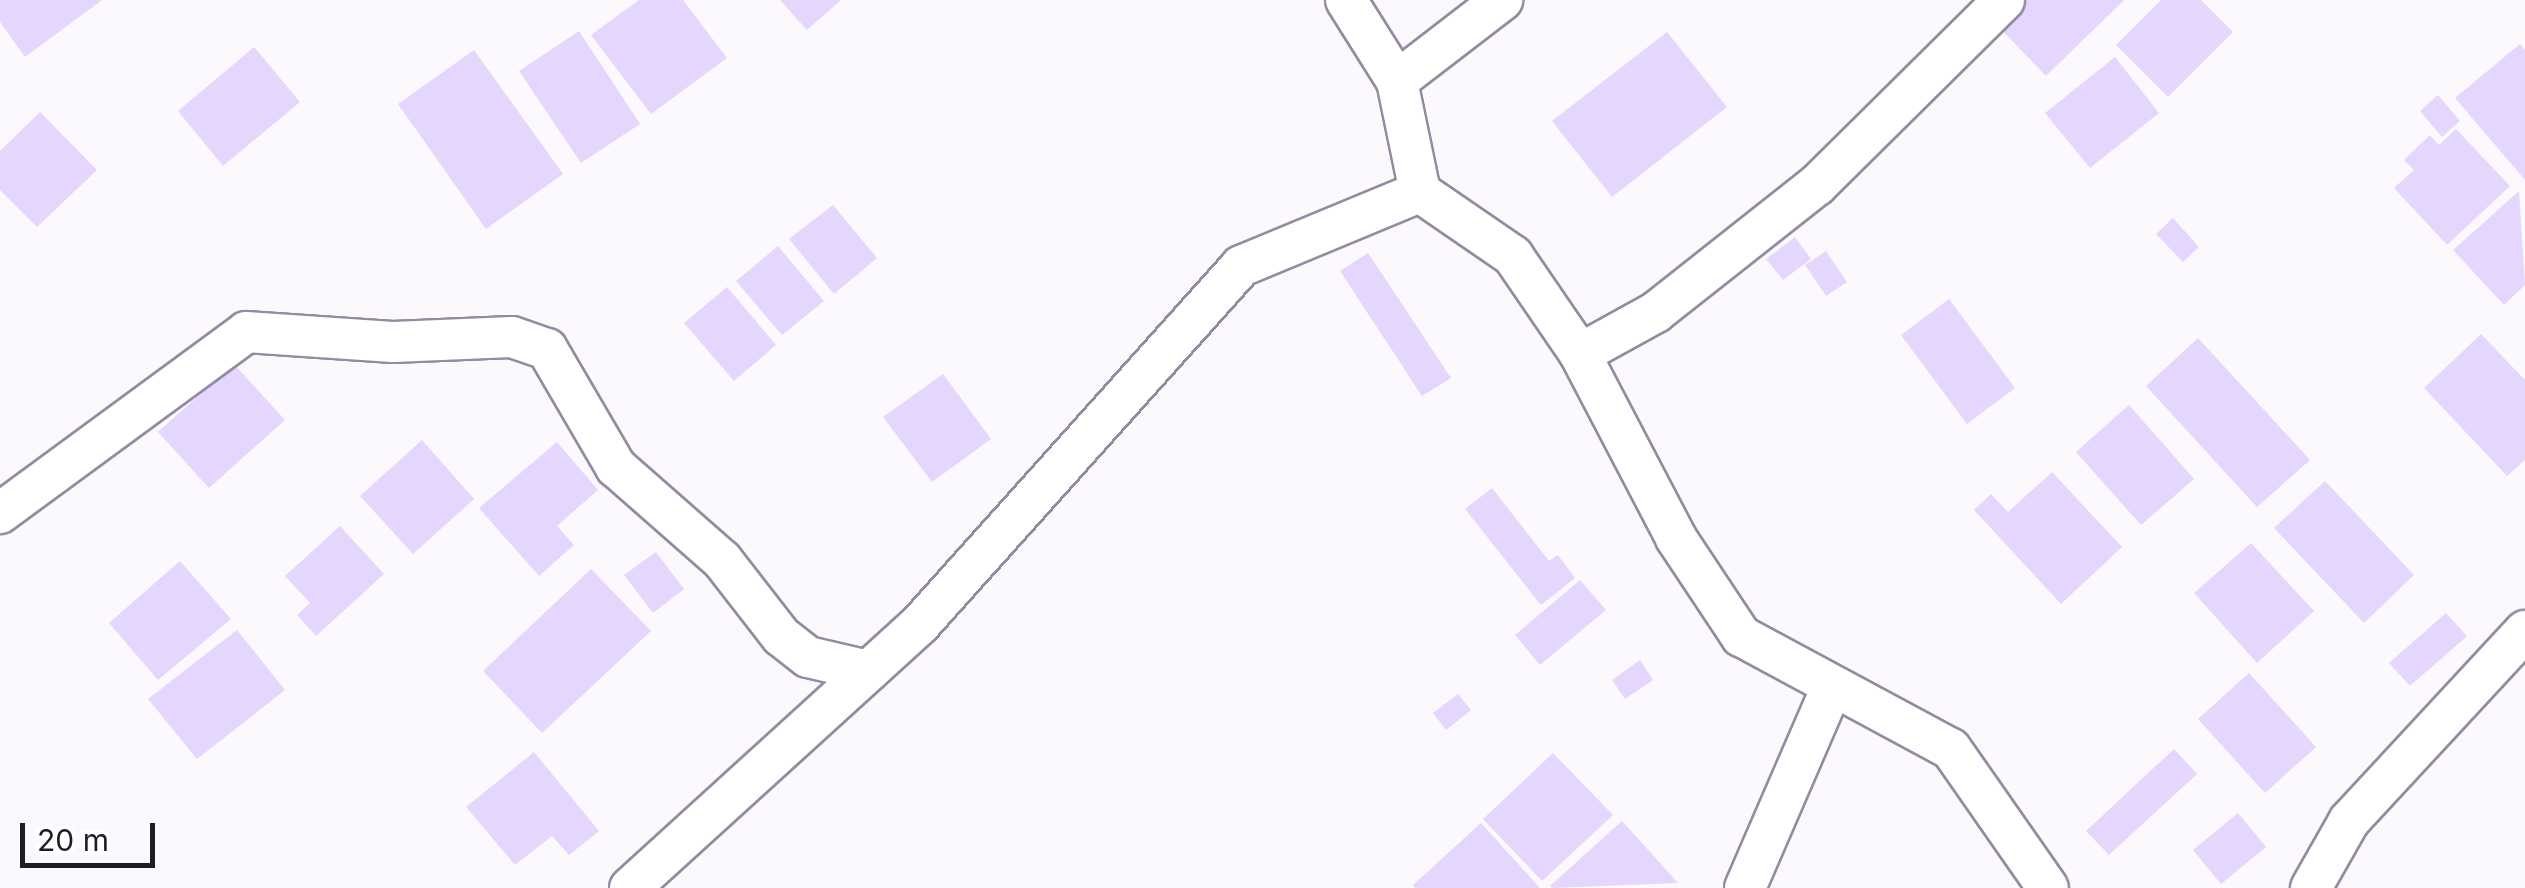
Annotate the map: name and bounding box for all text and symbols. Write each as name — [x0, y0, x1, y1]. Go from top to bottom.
scale bar — [25, 803, 160, 865]
text: 20 m — [37, 822, 109, 858]

